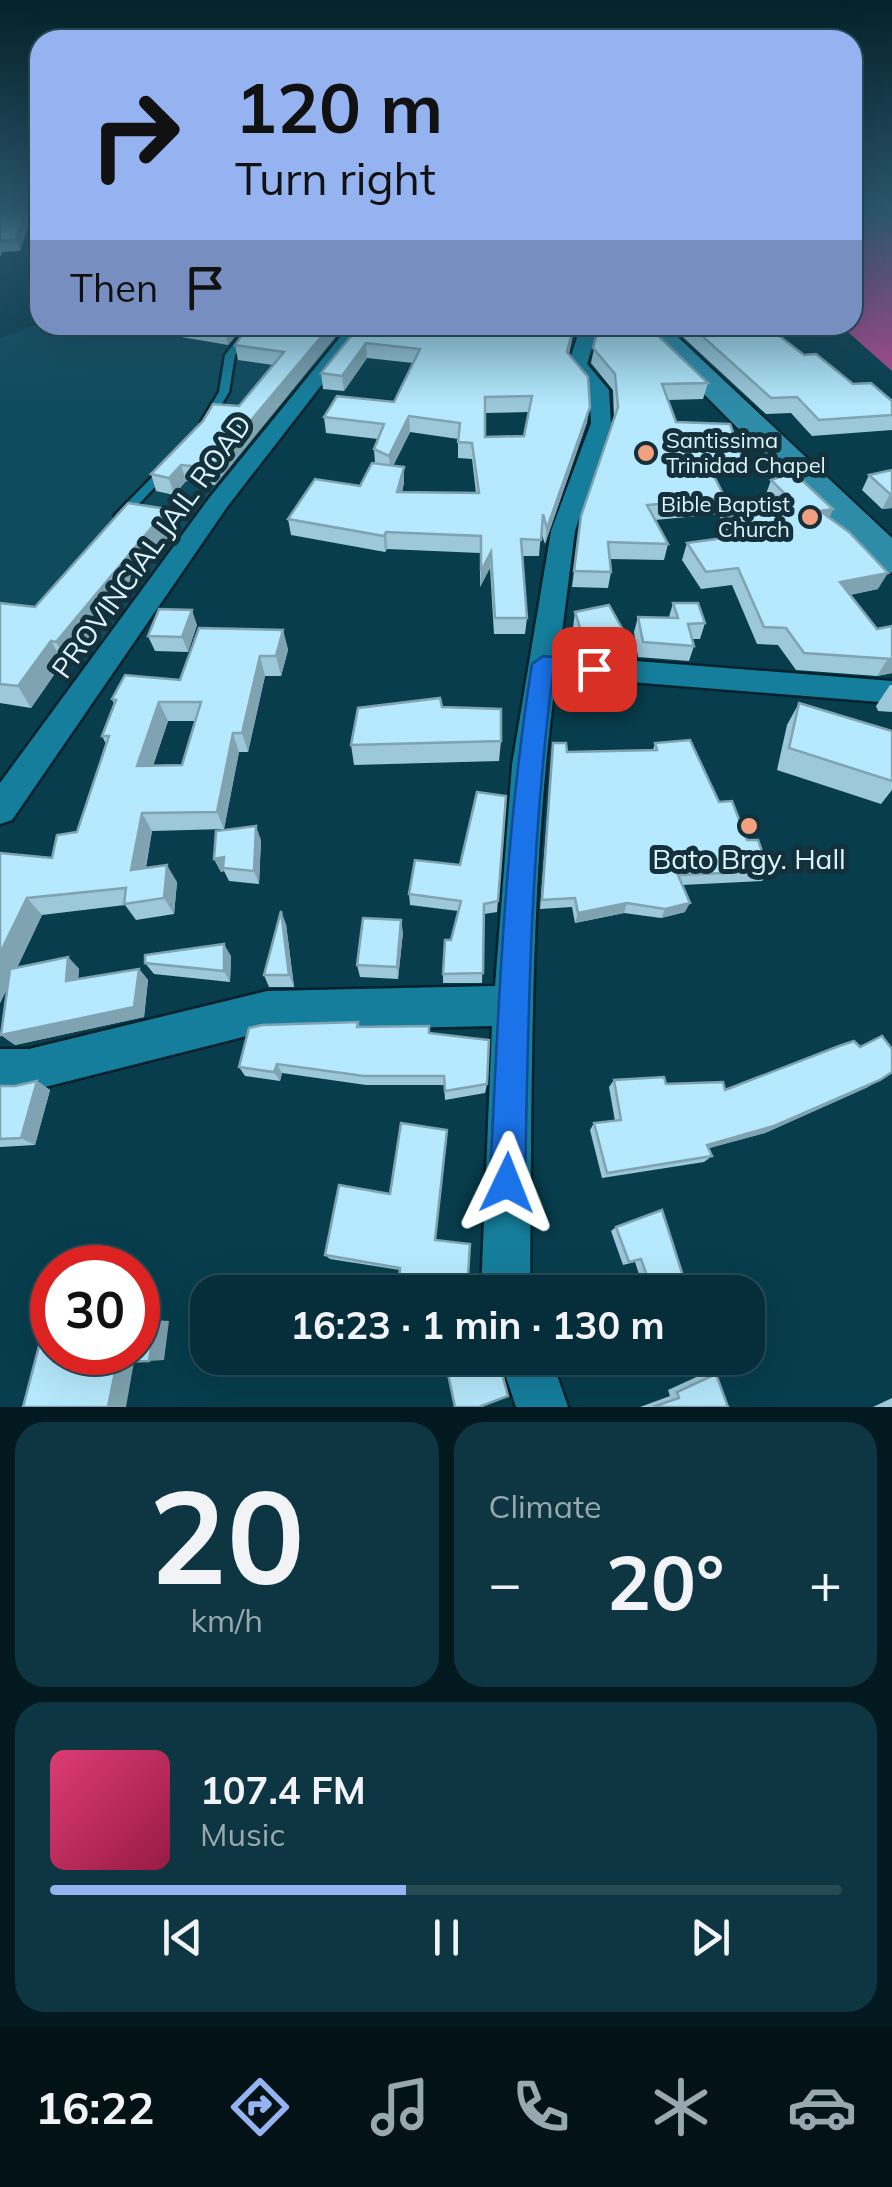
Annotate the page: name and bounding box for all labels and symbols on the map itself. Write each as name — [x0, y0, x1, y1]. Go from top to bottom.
street label: PROVINCIAL JAIL ROAD — [44, 407, 258, 685]
place label: Santissima Trinidad Chapel — [666, 426, 826, 479]
marker: Santissima Trinidad Chapel — [635, 442, 657, 464]
place label: Bible Baptist Church — [661, 490, 790, 543]
marker: Bible Baptist Church — [799, 506, 821, 528]
pin — [552, 627, 637, 712]
marker: Bato Brgy. Hall — [738, 815, 760, 837]
place label: Bato Brgy. Hall — [652, 841, 846, 876]
position arrow — [455, 1131, 559, 1235]
speed limit sign: 30 — [30, 1245, 160, 1375]

